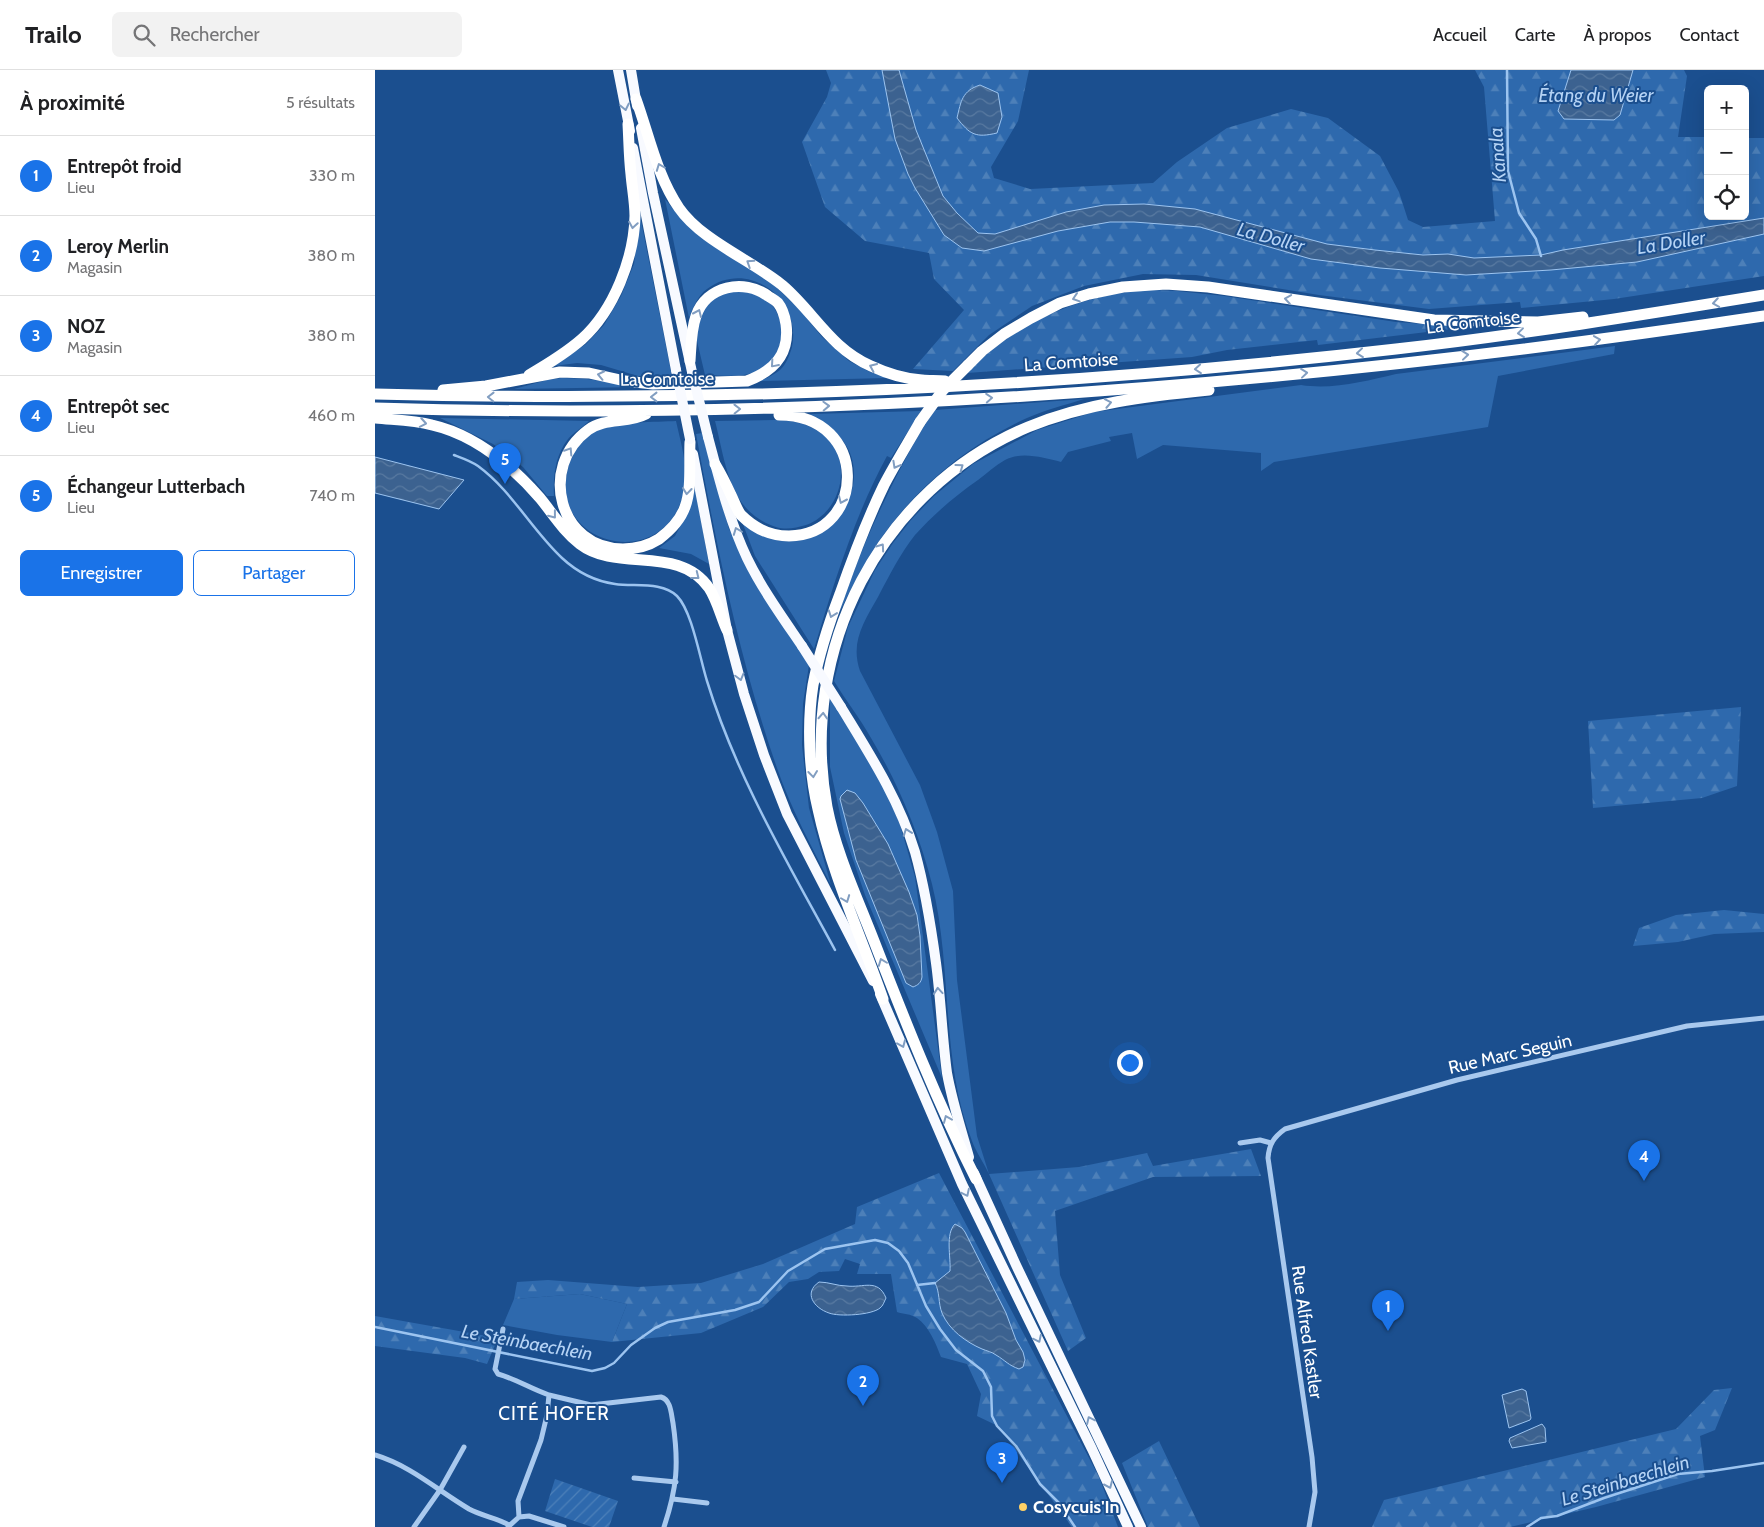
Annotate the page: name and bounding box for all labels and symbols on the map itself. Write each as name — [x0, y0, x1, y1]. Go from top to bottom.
water label: Étang du Weier — [1539, 82, 1655, 107]
one-way arrow — [619, 102, 629, 111]
water label: Kanala — [1484, 127, 1511, 183]
one-way arrow — [656, 163, 666, 172]
water label: La Doller — [1235, 217, 1308, 258]
one-way arrow — [629, 221, 639, 230]
water label: La Doller — [1635, 226, 1708, 259]
one-way arrow — [747, 260, 756, 269]
one-way arrow — [1072, 293, 1080, 303]
one-way arrow — [1284, 294, 1292, 304]
one-way arrow — [1711, 298, 1720, 308]
street label: La Comtoise — [1425, 305, 1521, 339]
one-way arrow — [691, 309, 702, 318]
one-way arrow — [1517, 327, 1525, 338]
one-way arrow — [1592, 335, 1601, 345]
one-way arrow — [1355, 347, 1363, 358]
street label: La Comtoise — [1023, 348, 1119, 376]
one-way arrow — [1462, 350, 1470, 361]
one-way arrow — [771, 358, 780, 367]
one-way arrow — [869, 363, 878, 373]
one-way arrow — [1194, 364, 1202, 375]
street label: La Comtoise — [620, 367, 714, 391]
one-way arrow — [1300, 368, 1308, 379]
one-way arrow — [596, 371, 605, 381]
one-way arrow — [487, 392, 495, 402]
one-way arrow — [650, 392, 658, 402]
one-way arrow — [985, 393, 993, 404]
one-way arrow — [1103, 399, 1112, 409]
one-way arrow — [823, 401, 831, 412]
one-way arrow — [734, 404, 741, 414]
one-way arrow — [419, 418, 428, 428]
pin: 5 — [489, 443, 521, 484]
one-way arrow — [563, 448, 573, 457]
one-way arrow — [892, 459, 902, 468]
one-way arrow — [954, 464, 964, 473]
one-way arrow — [682, 487, 693, 495]
one-way arrow — [838, 495, 849, 504]
one-way arrow — [548, 509, 556, 518]
one-way arrow — [733, 527, 743, 536]
one-way arrow — [875, 543, 884, 552]
one-way arrow — [690, 570, 699, 579]
one-way arrow — [828, 609, 838, 618]
one-way arrow — [734, 672, 744, 680]
one-way arrow — [818, 712, 829, 720]
one-way arrow — [807, 770, 818, 778]
one-way arrow — [903, 828, 913, 837]
one-way arrow — [840, 894, 851, 903]
one-way arrow — [878, 958, 888, 967]
one-way arrow — [933, 987, 944, 995]
street label: Rue Marc Seguin — [1446, 1029, 1574, 1079]
one-way arrow — [896, 1039, 906, 1048]
your location — [1117, 1050, 1143, 1076]
one-way arrow — [942, 1115, 953, 1124]
pin: 4 — [1628, 1140, 1660, 1181]
one-way arrow — [960, 1188, 971, 1197]
street label: Rue Alfred Kastler — [1287, 1264, 1327, 1400]
pin: 1 — [1372, 1290, 1404, 1331]
water label: Le Steinbaechlein — [460, 1320, 594, 1365]
one-way arrow — [1032, 1334, 1042, 1343]
pin: 2 — [847, 1365, 879, 1406]
district label: CITÉ HOFER — [498, 1401, 610, 1425]
one-way arrow — [1086, 1416, 1097, 1425]
pin: 3 — [986, 1442, 1018, 1483]
water label: Le Steinbaechlein — [1558, 1450, 1692, 1511]
one-way arrow — [1102, 1480, 1113, 1489]
place label: Cosycuis'In — [1033, 1496, 1119, 1518]
marker: Cosycuis'In — [1017, 1501, 1029, 1513]

